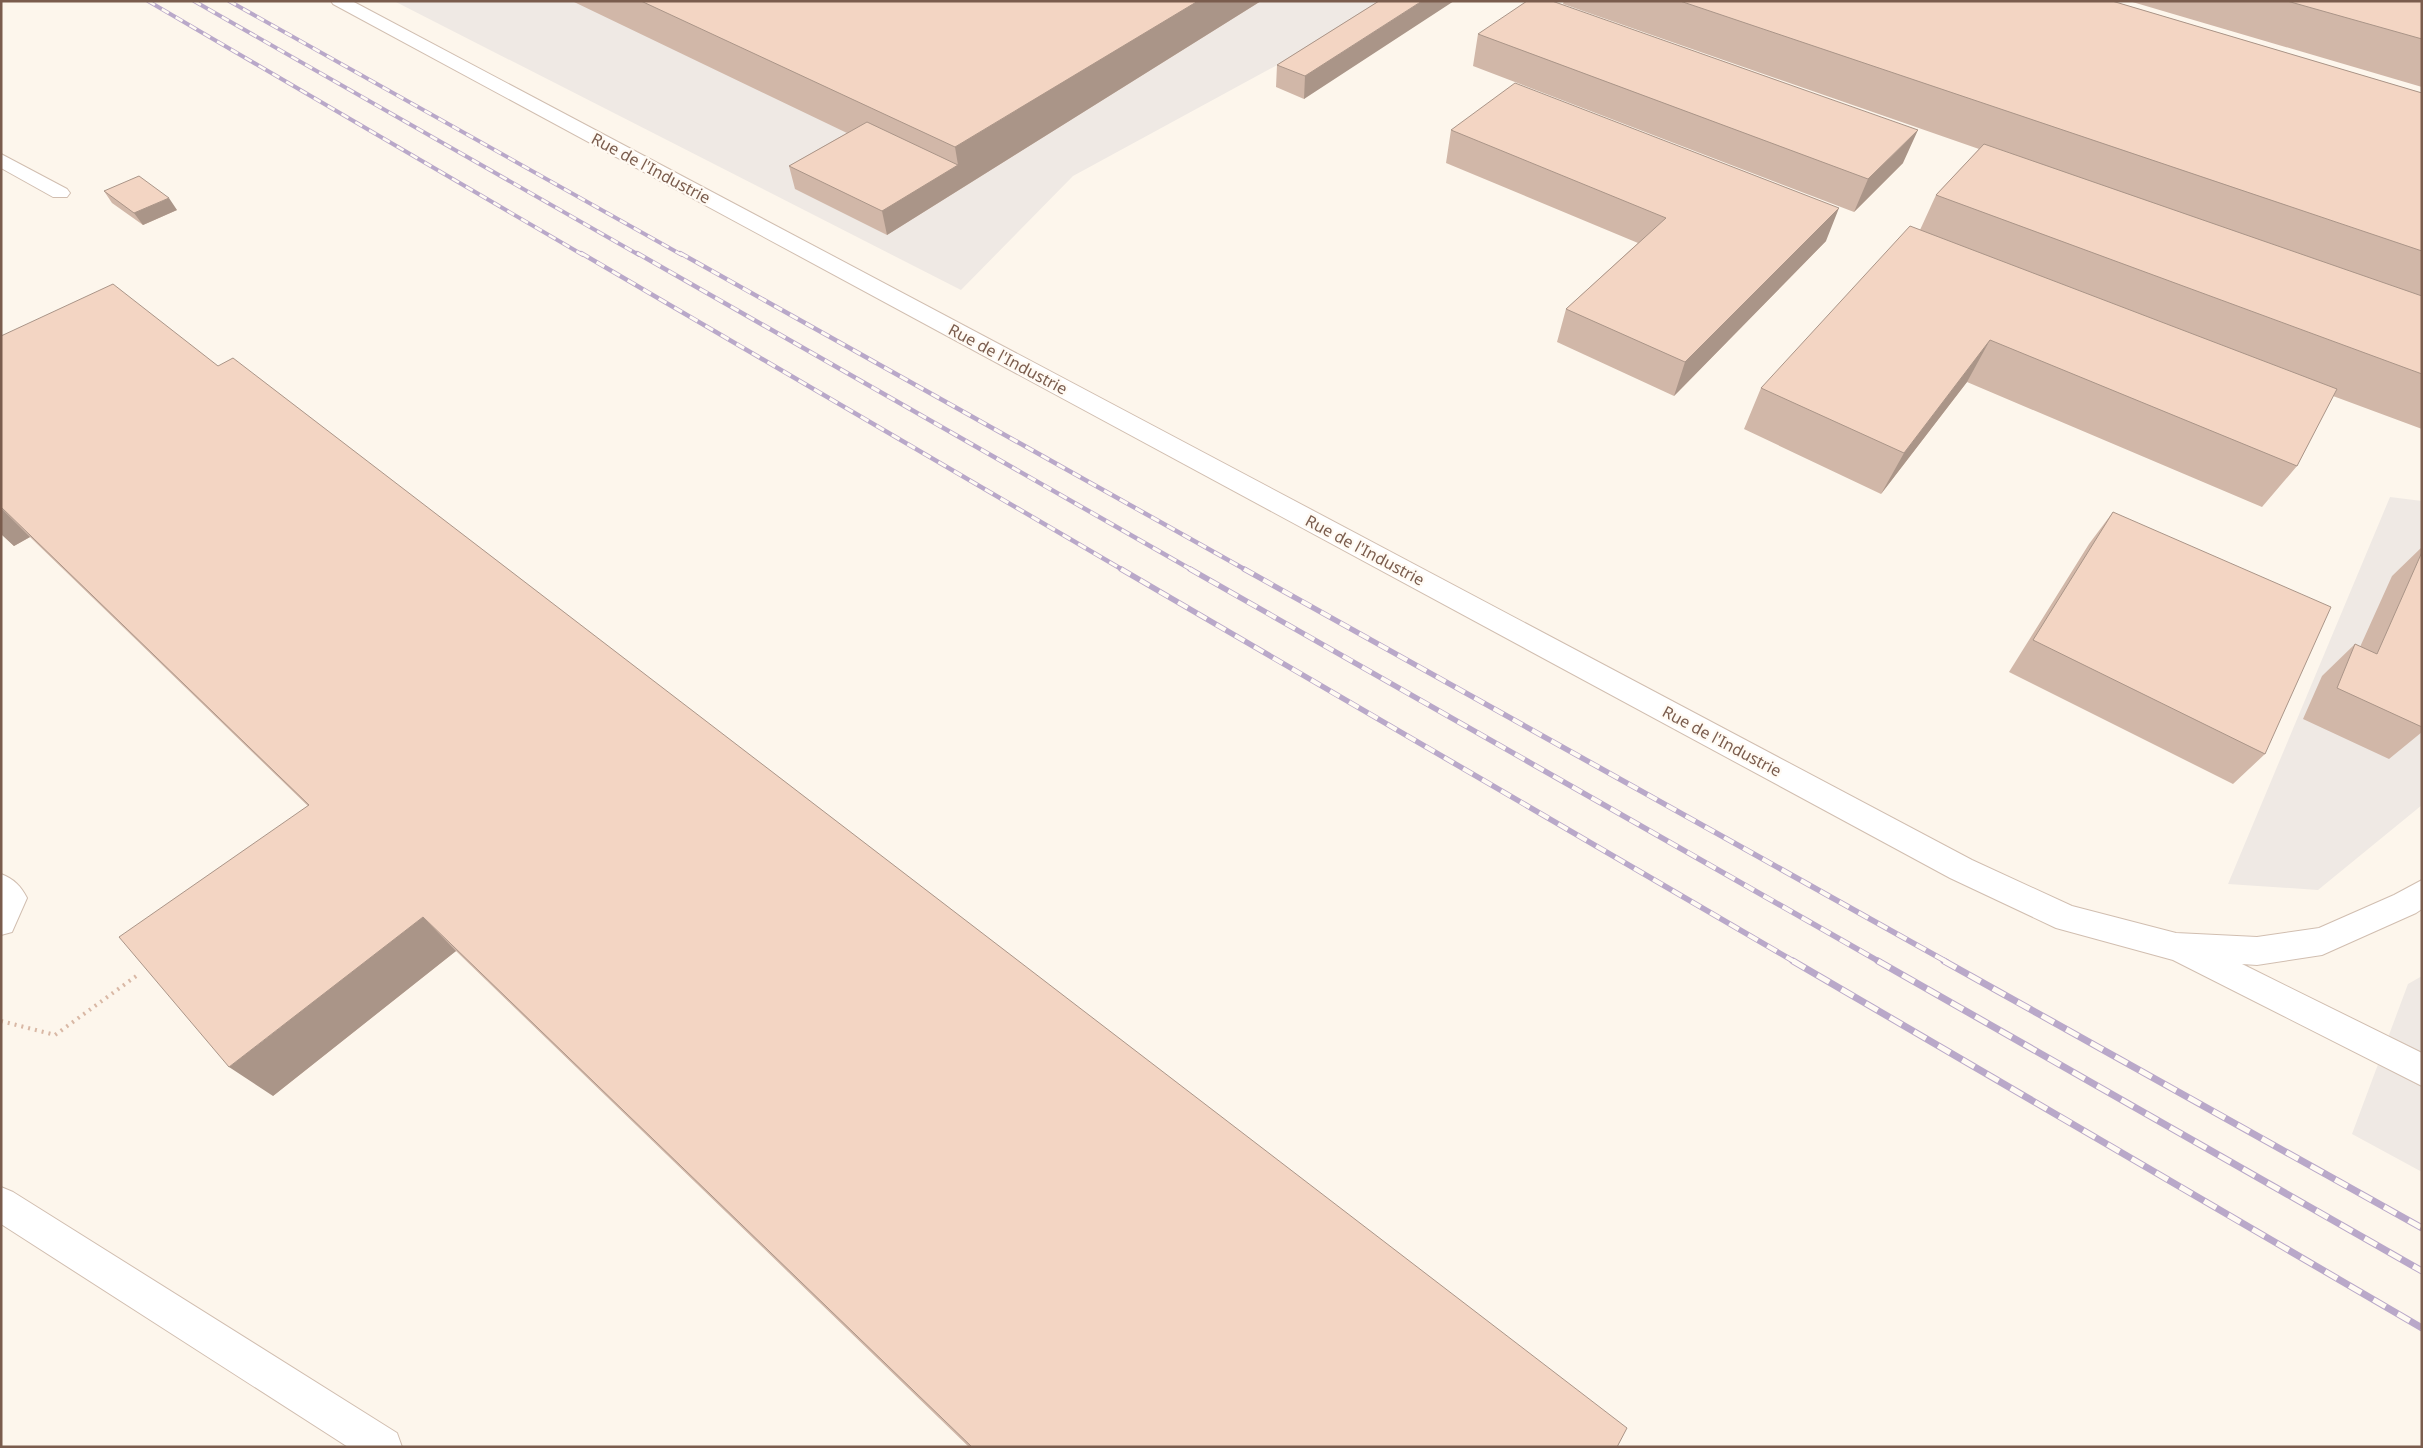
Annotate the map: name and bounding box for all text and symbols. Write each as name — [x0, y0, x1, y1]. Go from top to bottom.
street label: Rue de l'Industrie — [588, 127, 714, 209]
street label: Rue de l'Industrie — [945, 318, 1071, 400]
street label: Rue de l'Industrie — [1302, 509, 1428, 591]
street label: Rue de l'Industrie — [1659, 700, 1785, 782]

